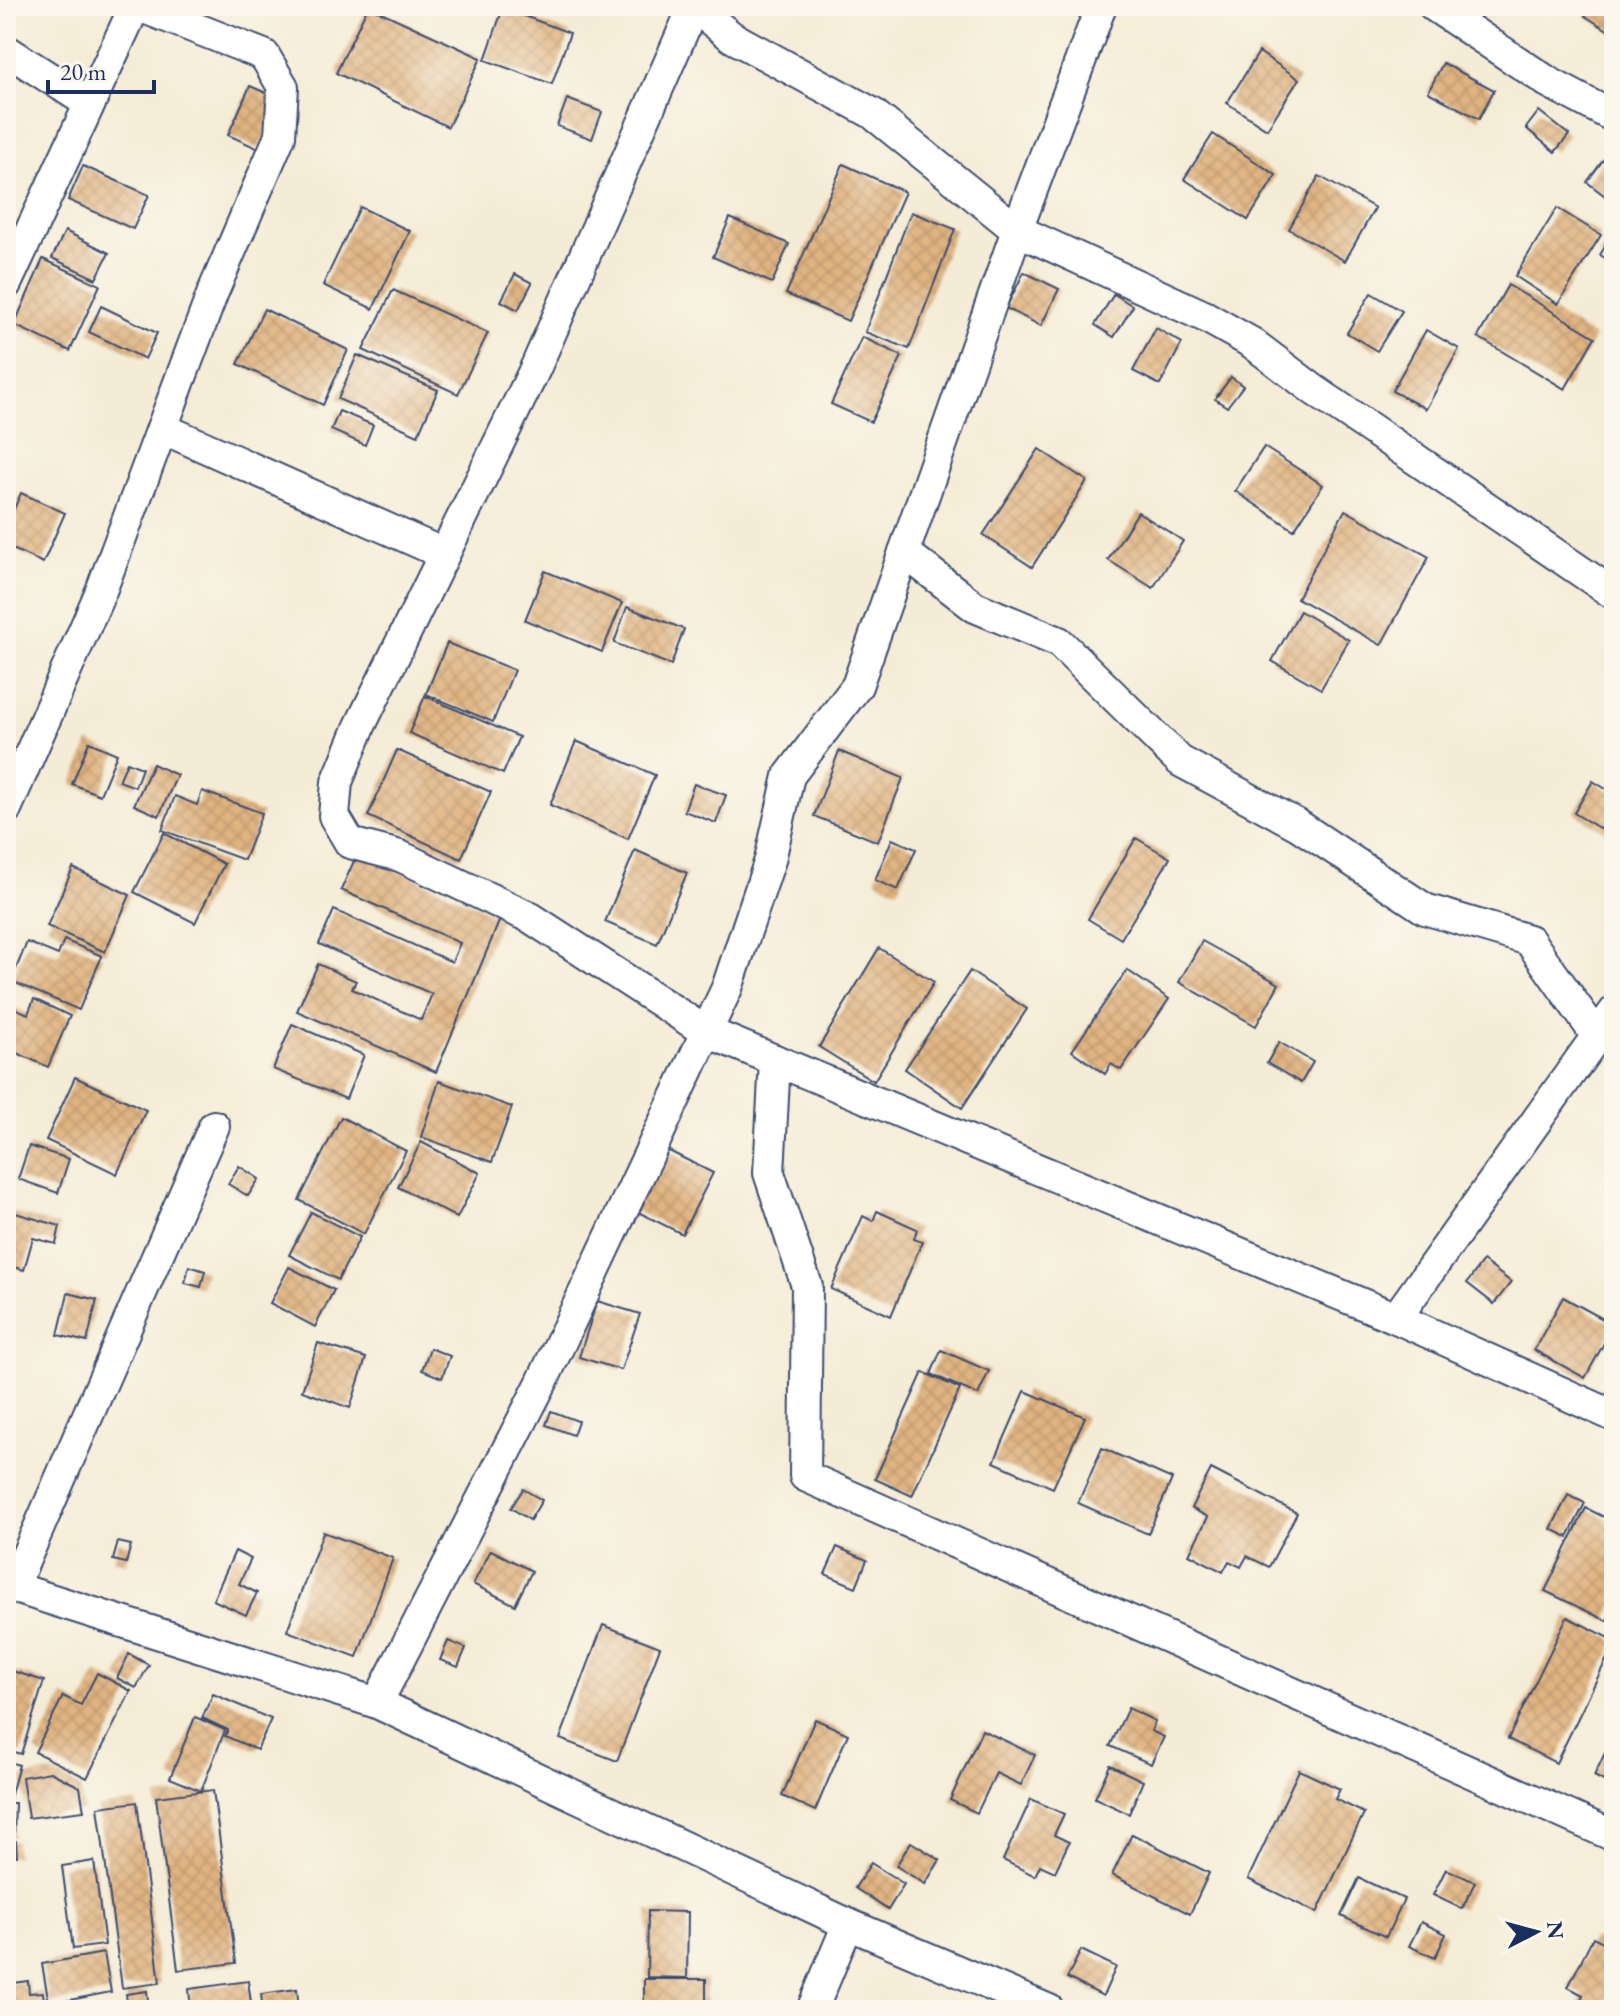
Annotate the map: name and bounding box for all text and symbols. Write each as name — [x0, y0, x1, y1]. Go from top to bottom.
scale bar — [48, 44, 154, 94]
text: 20 m — [60, 56, 107, 87]
north arrow — [1496, 1892, 1576, 1972]
text: N — [1540, 1920, 1571, 1941]

